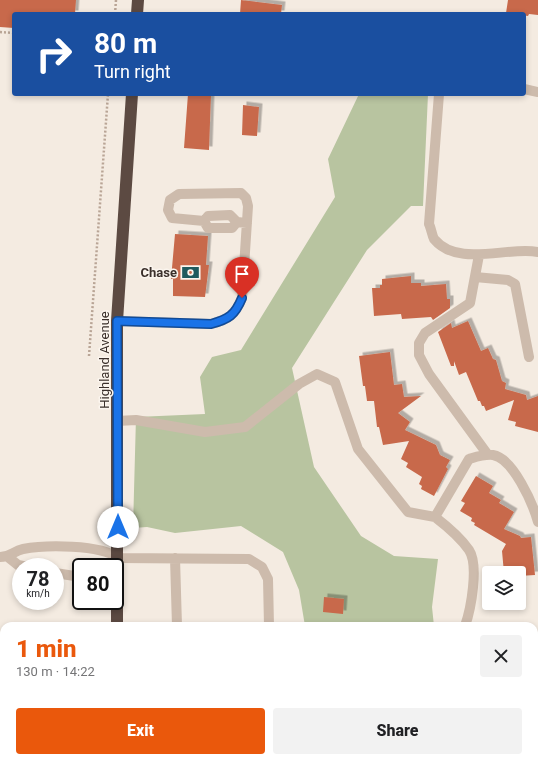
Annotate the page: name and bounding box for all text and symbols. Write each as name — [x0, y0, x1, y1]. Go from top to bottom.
text: 80 m — [94, 27, 157, 60]
icon: right — [28, 28, 80, 80]
text: Turn right — [94, 61, 171, 82]
pin — [225, 257, 259, 298]
bank icon: Chase — [180, 262, 200, 282]
icon: arrive — [231, 263, 253, 285]
place label: Chase — [141, 265, 177, 280]
street label: Highland Avenue — [97, 311, 112, 409]
position arrow — [97, 506, 139, 548]
speed limit sign: 80 — [72, 558, 124, 610]
map controls — [482, 566, 526, 610]
button: layers — [482, 566, 526, 610]
text: 78 — [27, 567, 49, 591]
text: km/h — [26, 588, 50, 599]
text: 1 min — [16, 635, 77, 663]
button: close — [480, 635, 522, 677]
text: 130 m · 14:22 — [16, 664, 95, 679]
button: Exit — [16, 708, 265, 754]
button: Share — [273, 708, 522, 754]

